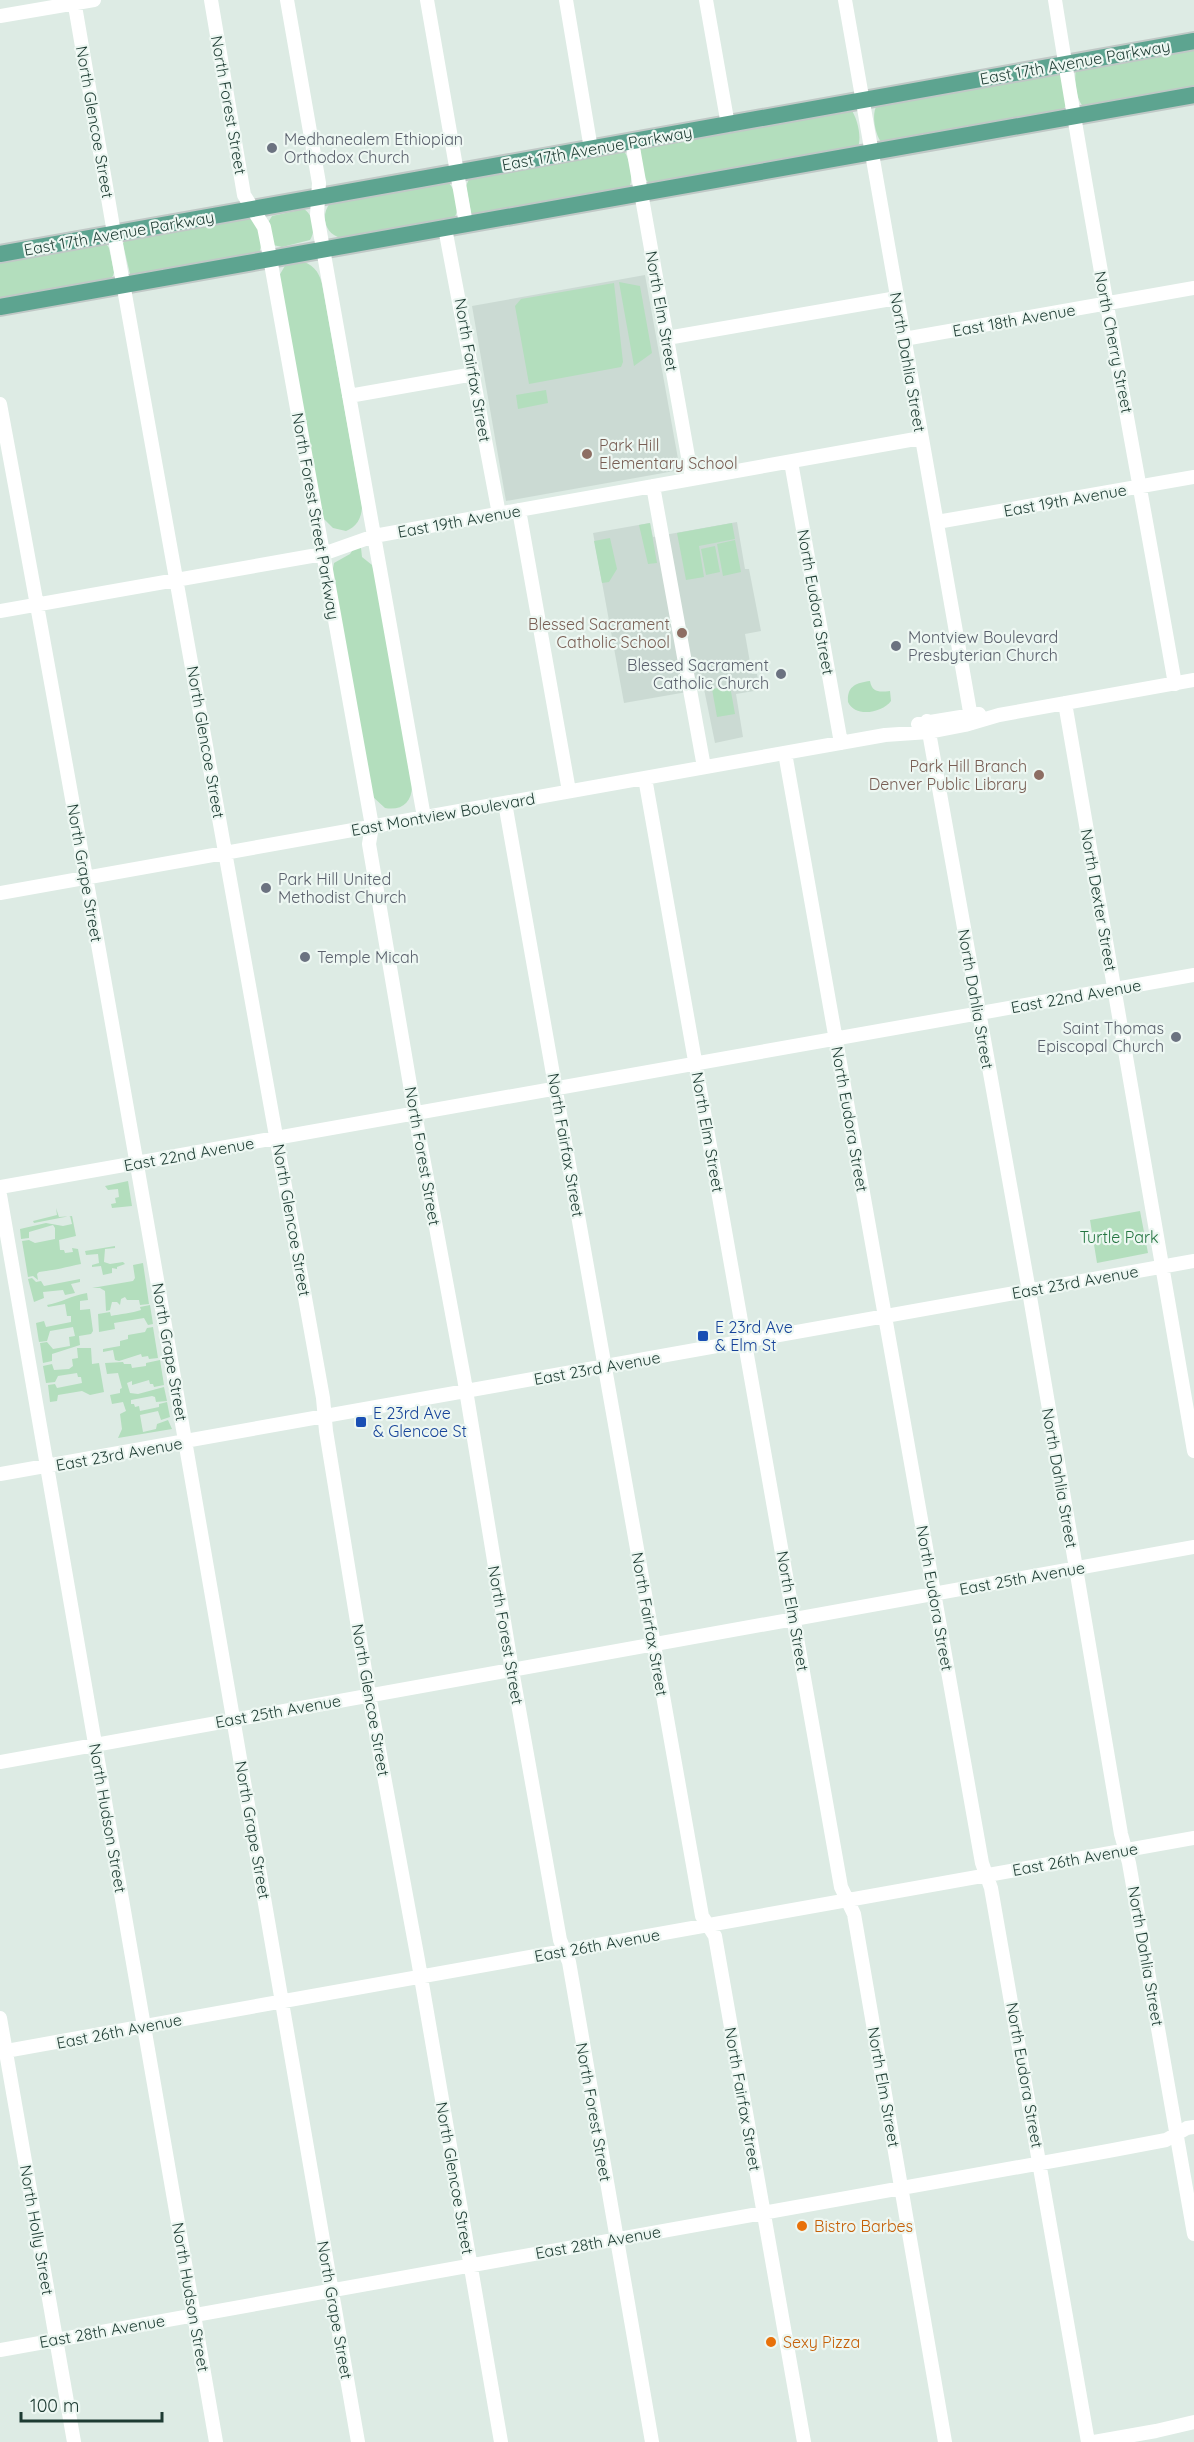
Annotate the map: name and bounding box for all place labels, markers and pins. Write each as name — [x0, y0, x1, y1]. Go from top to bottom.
place label: Medhanealem Ethiopian Orthodox Church — [284, 129, 463, 167]
marker: Medhanealem Ethiopian Orthodox Church — [265, 141, 279, 155]
place label: Park Hill Elementary School — [599, 435, 738, 473]
marker: Park Hill Elementary School — [580, 447, 594, 461]
place label: Blessed Sacrament Catholic School — [528, 614, 670, 652]
marker: Blessed Sacrament Catholic School — [675, 626, 689, 640]
place label: Montview Boulevard Presbyterian Church — [908, 627, 1058, 665]
marker: Montview Boulevard Presbyterian Church — [889, 639, 903, 653]
place label: Blessed Sacrament Catholic Church — [627, 655, 769, 693]
marker: Blessed Sacrament Catholic Church — [774, 667, 788, 681]
place label: Park Hill Branch Denver Public Library — [869, 756, 1027, 794]
marker: Park Hill Branch Denver Public Library — [1032, 768, 1046, 782]
place label: Park Hill United Methodist Church — [278, 869, 407, 907]
marker: Park Hill United Methodist Church — [259, 881, 273, 895]
place label: Temple Micah — [317, 947, 419, 967]
marker: Temple Micah — [298, 950, 312, 964]
place label: Saint Thomas Episcopal Church — [1037, 1018, 1164, 1056]
marker: Saint Thomas Episcopal Church — [1169, 1030, 1183, 1044]
place label: E 23rd Ave & Elm St — [715, 1317, 793, 1355]
marker: E 23rd Ave & Elm St — [696, 1329, 710, 1343]
place label: E 23rd Ave & Glencoe St — [373, 1403, 467, 1441]
marker: E 23rd Ave & Glencoe St — [354, 1415, 368, 1429]
place label: Bistro Barbes — [814, 2216, 913, 2236]
marker: Bistro Barbes — [795, 2219, 809, 2233]
place label: Sexy Pizza — [783, 2332, 860, 2352]
marker: Sexy Pizza — [764, 2335, 778, 2349]

